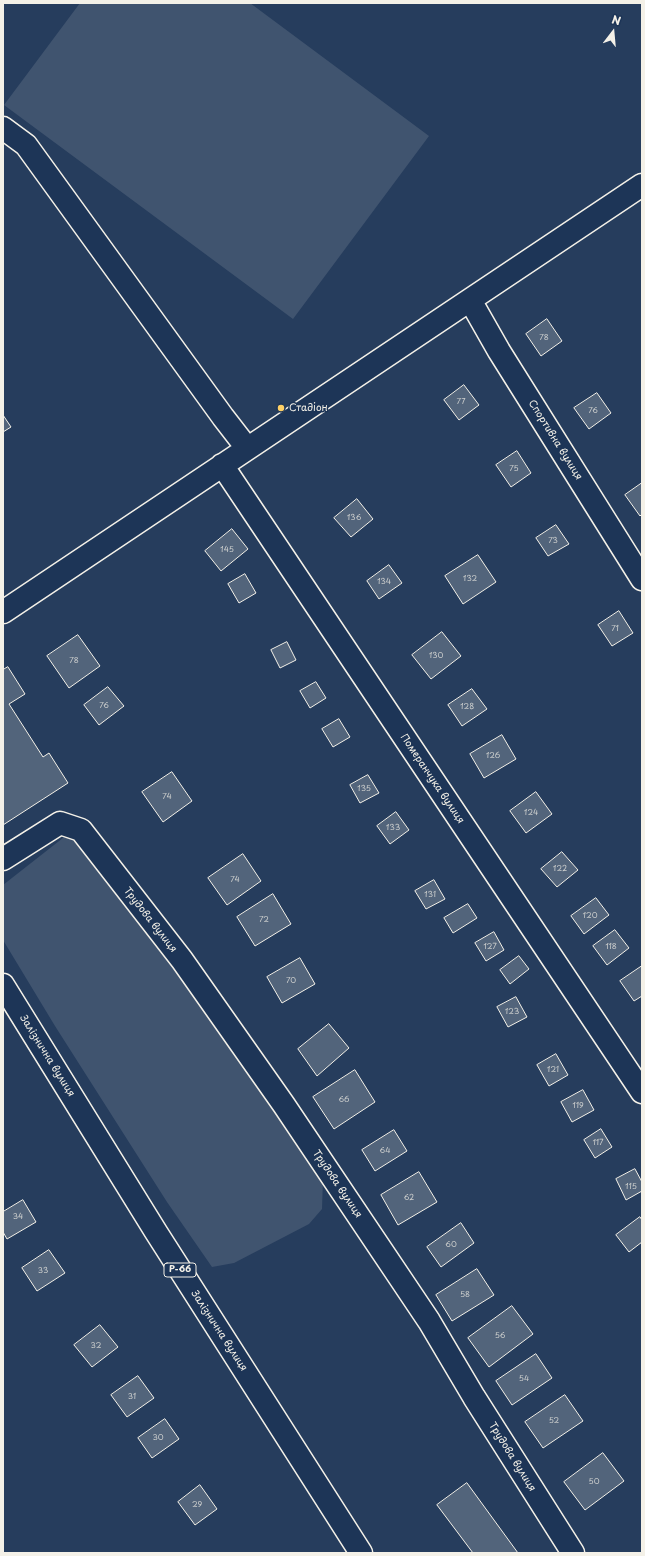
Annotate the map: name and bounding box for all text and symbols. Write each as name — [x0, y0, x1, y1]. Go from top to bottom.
text: N — [610, 11, 623, 29]
north arrow — [593, 12, 633, 52]
house number: 78 — [539, 333, 549, 343]
house number: 77 — [457, 397, 465, 407]
street label: Спортивна вулиця — [526, 398, 584, 482]
place label: Стадіон — [289, 402, 328, 414]
marker: Стадіон — [276, 403, 286, 413]
house number: 76 — [588, 406, 598, 416]
house number: 75 — [509, 464, 519, 474]
house number: 136 — [347, 513, 361, 523]
house number: 73 — [548, 536, 558, 546]
house number: 145 — [220, 545, 234, 555]
house number: 132 — [463, 574, 477, 584]
house number: 134 — [377, 577, 391, 587]
house number: 71 — [611, 624, 619, 634]
house number: 130 — [429, 651, 443, 661]
house number: 78 — [69, 656, 79, 666]
house number: 76 — [99, 701, 109, 711]
house number: 128 — [460, 702, 474, 712]
street label: Померанчука вулиця — [397, 732, 467, 826]
house number: 126 — [486, 751, 500, 761]
house number: 135 — [357, 784, 371, 794]
house number: 74 — [162, 792, 172, 802]
house number: 124 — [524, 808, 538, 818]
house number: 133 — [386, 823, 400, 833]
house number: 122 — [553, 864, 567, 874]
house number: 74 — [230, 875, 240, 885]
street label: Трудова вулиця — [121, 885, 179, 955]
house number: 131 — [424, 890, 436, 900]
house number: 120 — [582, 911, 598, 921]
house number: 72 — [259, 915, 269, 925]
house number: 127 — [483, 942, 497, 952]
house number: 118 — [605, 942, 617, 952]
house number: 70 — [286, 976, 296, 986]
house number: 123 — [505, 1007, 519, 1017]
street label: Залізнична вулиця — [17, 1013, 77, 1099]
house number: 121 — [547, 1065, 559, 1075]
house number: 66 — [338, 1095, 350, 1105]
house number: 119 — [572, 1101, 584, 1111]
house number: 117 — [592, 1138, 604, 1148]
house number: 64 — [380, 1146, 390, 1156]
street label: Трудова вулиця — [310, 1148, 364, 1220]
house number: 115 — [625, 1182, 637, 1192]
house number: 62 — [404, 1193, 414, 1203]
house number: 34 — [13, 1212, 23, 1222]
house number: 60 — [445, 1240, 457, 1250]
road number: Р-66 — [164, 1263, 196, 1277]
house number: 33 — [38, 1266, 48, 1276]
street label: Залізнична вулиця — [188, 1288, 250, 1374]
house number: 58 — [460, 1290, 470, 1300]
house number: 56 — [495, 1331, 505, 1341]
house number: 32 — [91, 1341, 101, 1351]
house number: 54 — [519, 1374, 529, 1384]
house number: 31 — [128, 1392, 136, 1402]
house number: 52 — [549, 1416, 559, 1426]
street label: Трудова вулиця — [486, 1420, 538, 1494]
house number: 30 — [152, 1433, 164, 1443]
house number: 50 — [589, 1477, 599, 1487]
house number: 29 — [192, 1500, 202, 1510]

